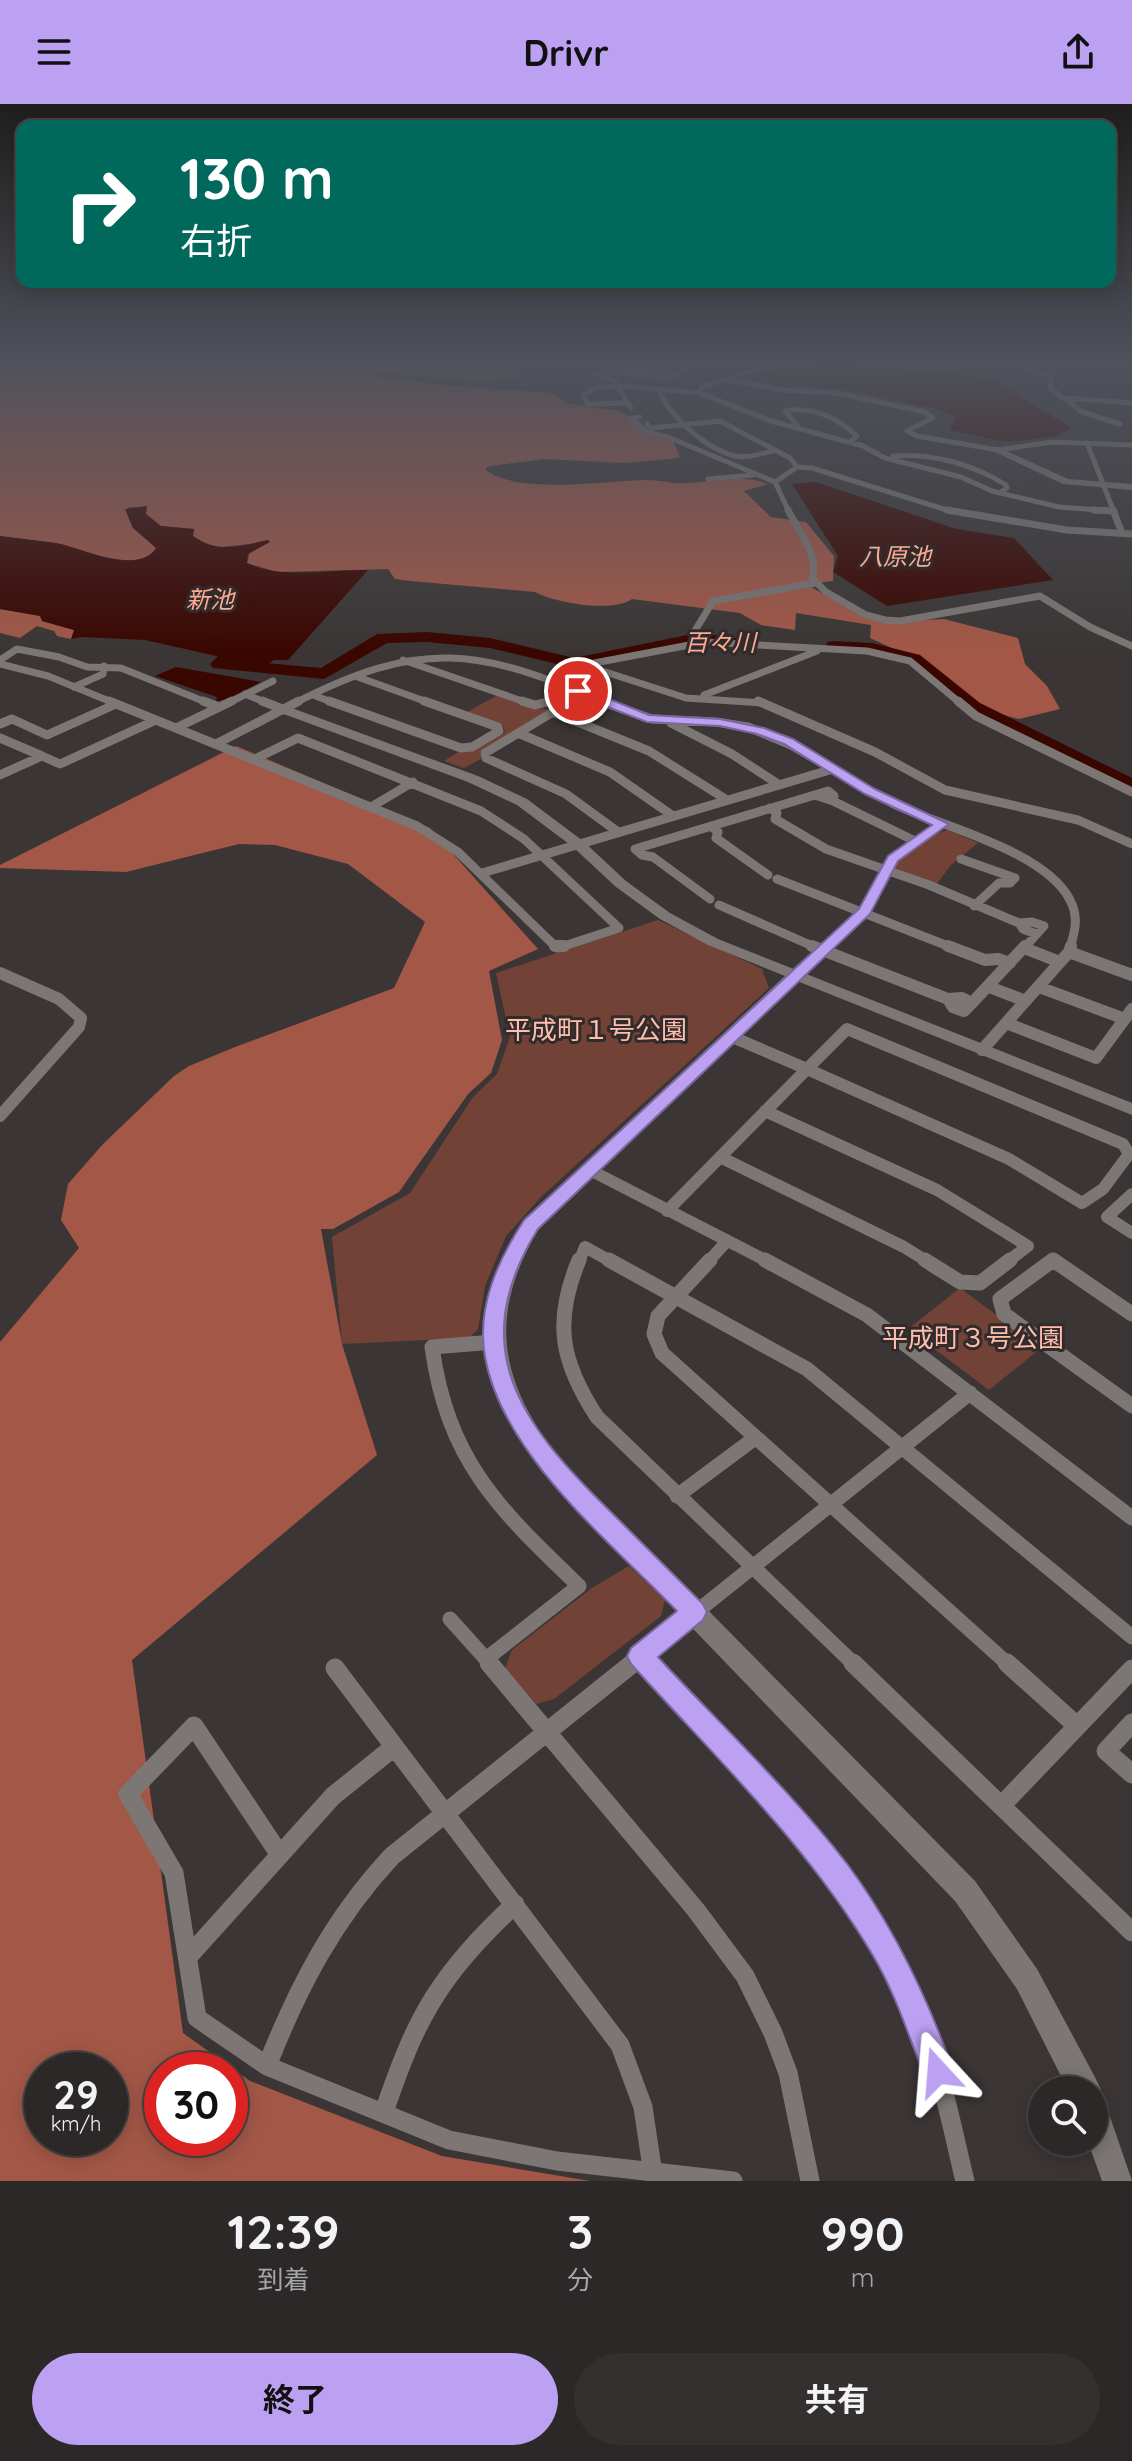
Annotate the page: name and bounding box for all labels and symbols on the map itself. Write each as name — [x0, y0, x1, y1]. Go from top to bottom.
water label: 八原池 — [859, 541, 933, 571]
water label: 新池 — [186, 584, 236, 614]
water label: 百々川 — [684, 627, 759, 657]
pin — [544, 657, 612, 725]
park label: 平成町１号公園 — [505, 1013, 687, 1046]
park label: 平成町３号公園 — [882, 1321, 1064, 1354]
position arrow — [896, 2030, 980, 2114]
speed limit sign: 30 — [144, 2052, 248, 2156]

